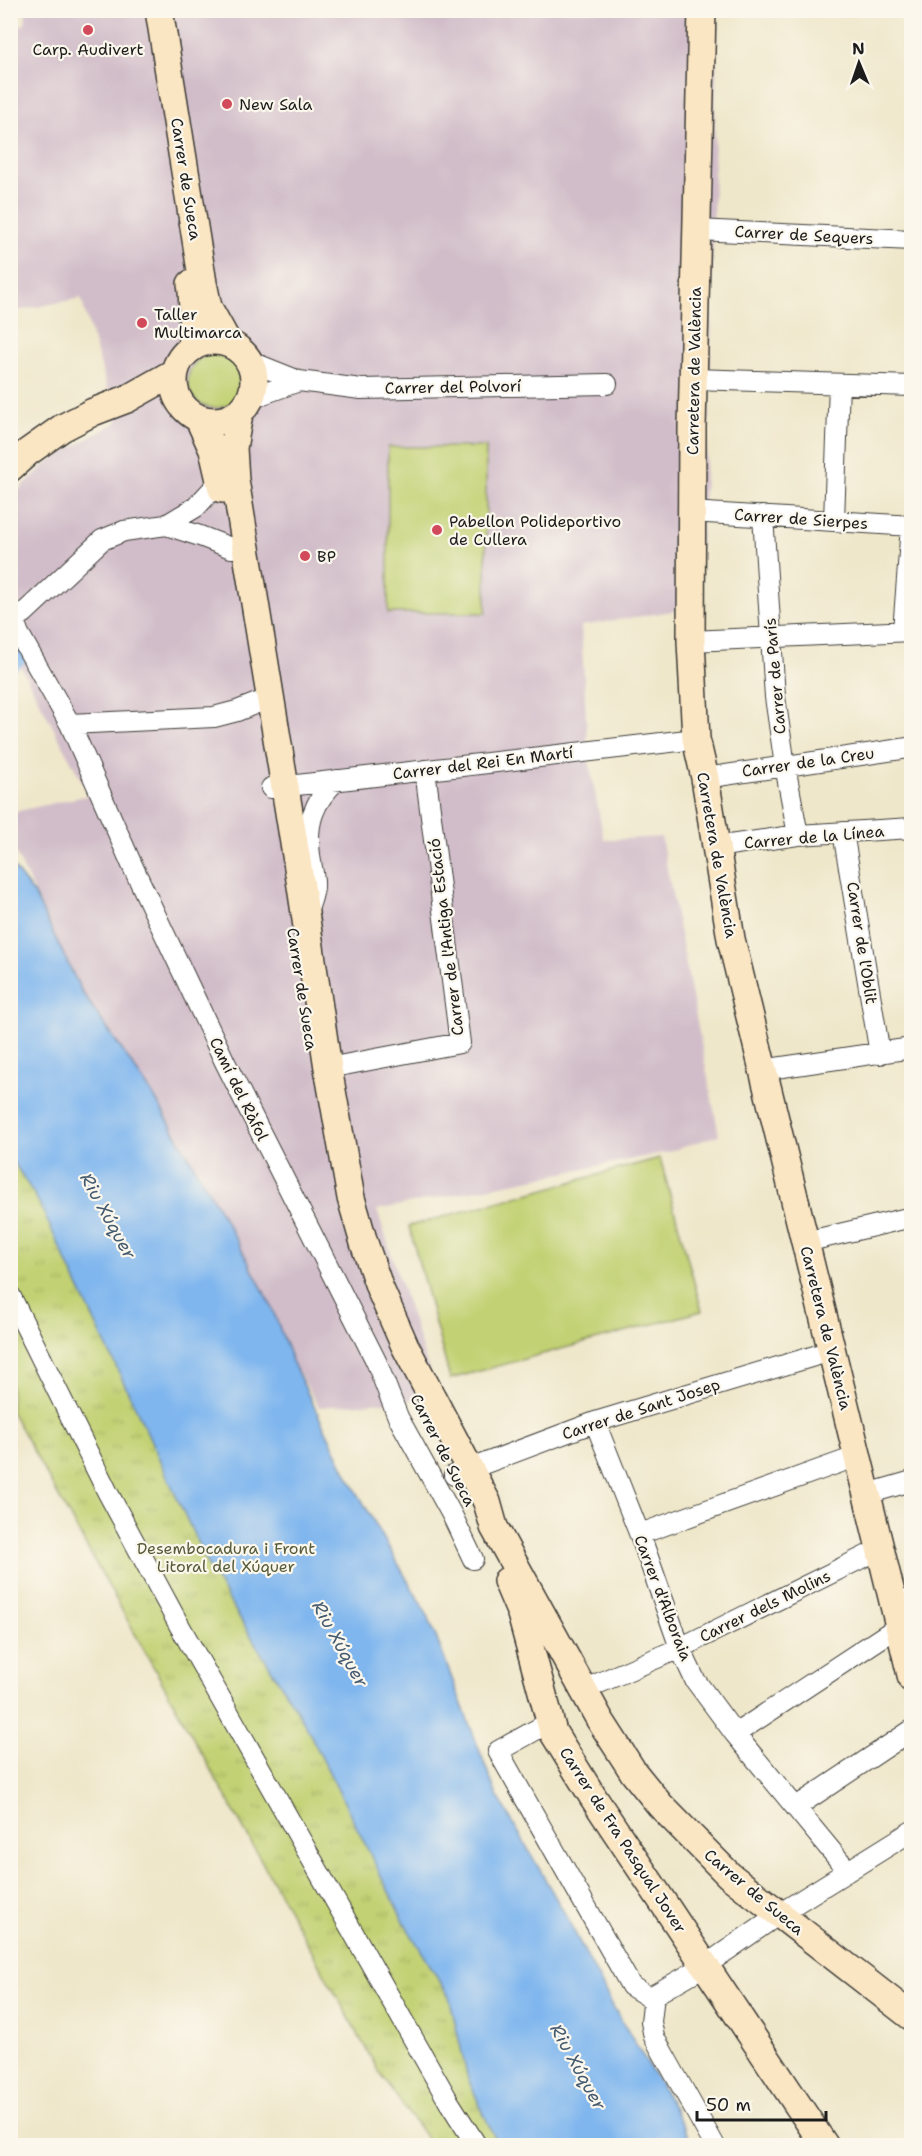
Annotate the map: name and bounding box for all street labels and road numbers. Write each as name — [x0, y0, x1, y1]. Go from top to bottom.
street label: Carrer de Sueca — [166, 116, 206, 242]
street label: Carrer de Sequers — [734, 221, 874, 249]
street label: Carretera de València — [682, 287, 706, 455]
street label: Carrer del Polvorí — [385, 375, 522, 399]
street label: Carrer de Sierpes — [733, 504, 869, 534]
street label: Carrer de París — [759, 617, 791, 735]
street label: Carrer del Rei En Martí — [392, 741, 575, 784]
street label: Carrer de la Creu — [740, 742, 876, 782]
street label: Carretera de València — [692, 770, 742, 940]
street label: Carrer de la Línea — [743, 820, 885, 854]
street label: Carrer de l'Antiga Estació — [423, 837, 469, 1037]
street label: Carrer de l'Oblit — [842, 880, 882, 1006]
street label: Carrer de Sueca — [282, 926, 322, 1052]
street label: Camí del Ràfol — [205, 1034, 273, 1145]
street label: Carretera de València — [795, 1244, 857, 1412]
street label: Carrer de Sant Josep — [559, 1374, 723, 1444]
street label: Carrer de Sueca — [406, 1390, 480, 1510]
street label: Carrer d'Alboraia — [629, 1532, 697, 1664]
street label: Carrer dels Molins — [696, 1565, 834, 1647]
street label: Carrer de Fra Pasqual Jover — [555, 1743, 691, 1937]
street label: Carrer de Sueca — [700, 1844, 808, 1940]

